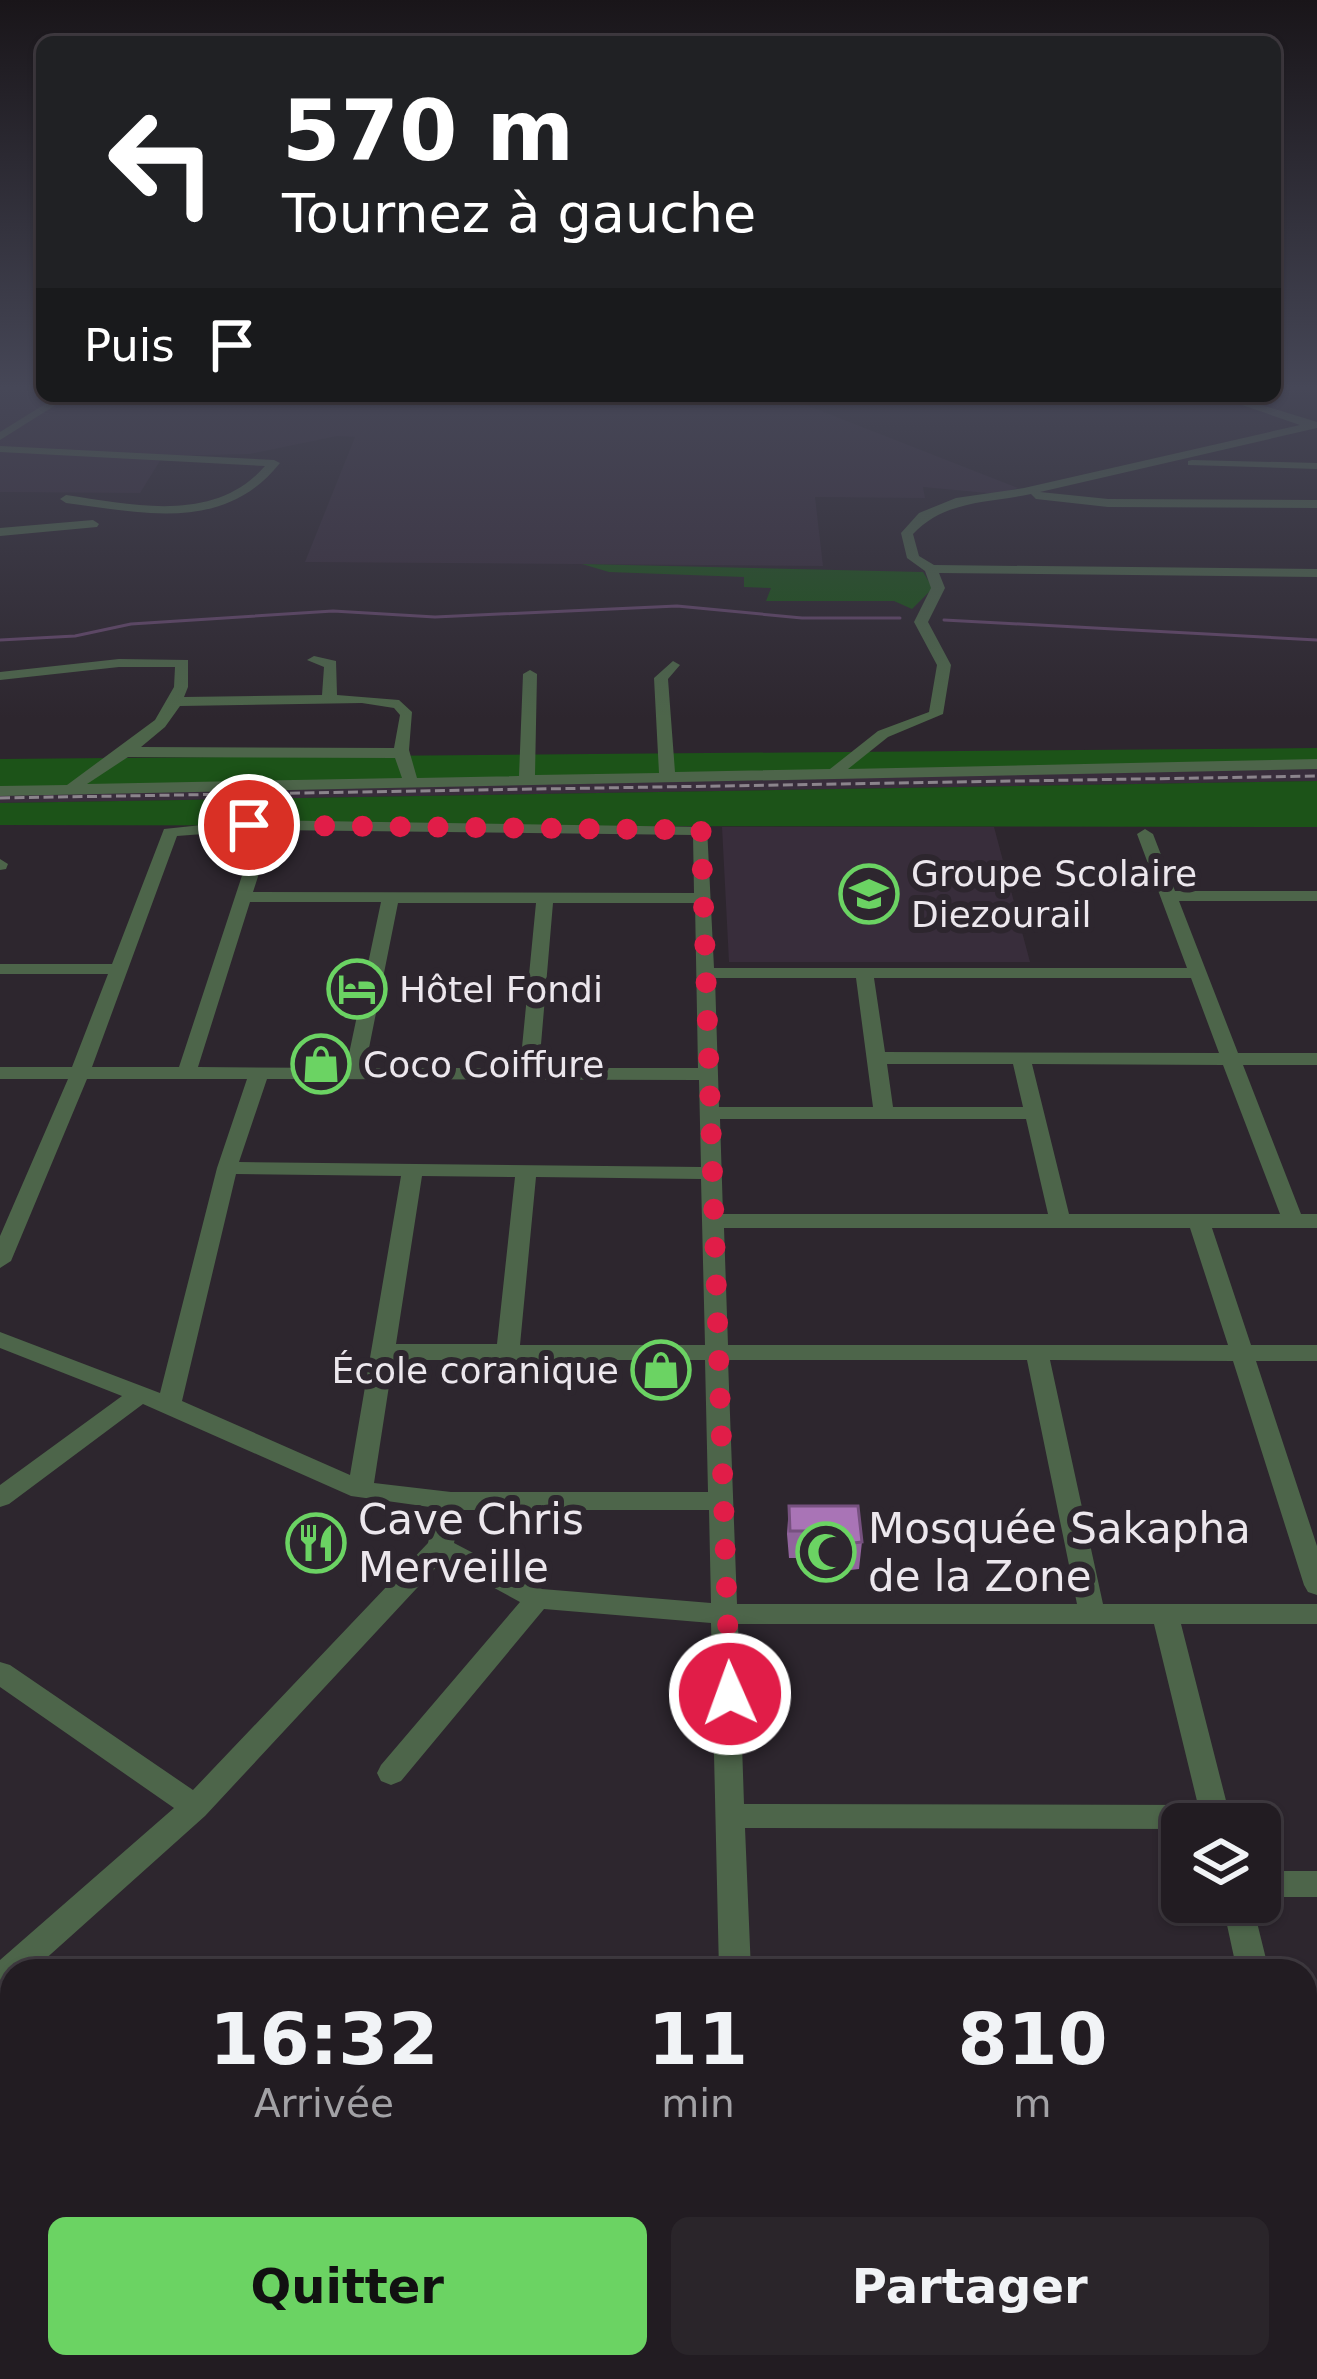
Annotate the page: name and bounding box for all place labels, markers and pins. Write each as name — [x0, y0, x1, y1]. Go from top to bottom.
pin — [198, 774, 300, 876]
place label: Groupe Scolaire Diezourail — [911, 853, 1197, 935]
school or university icon: Groupe Scolaire Diezourail — [838, 863, 900, 925]
hotel icon: Hôtel Fondi — [326, 958, 388, 1020]
place label: Hôtel Fondi — [399, 969, 603, 1010]
shop icon: Coco Coiffure — [290, 1033, 352, 1095]
place label: Coco Coiffure — [363, 1044, 604, 1085]
shop icon: École coranique — [630, 1339, 692, 1401]
place label: École coranique — [332, 1350, 619, 1391]
place label: Cave Chris Merveille — [358, 1495, 584, 1592]
place label: Mosquée Sakapha de la Zone — [868, 1504, 1251, 1601]
restaurant icon: Cave Chris Merveille — [285, 1512, 347, 1574]
mosque icon: Mosquée Sakapha de la Zone — [795, 1521, 857, 1583]

